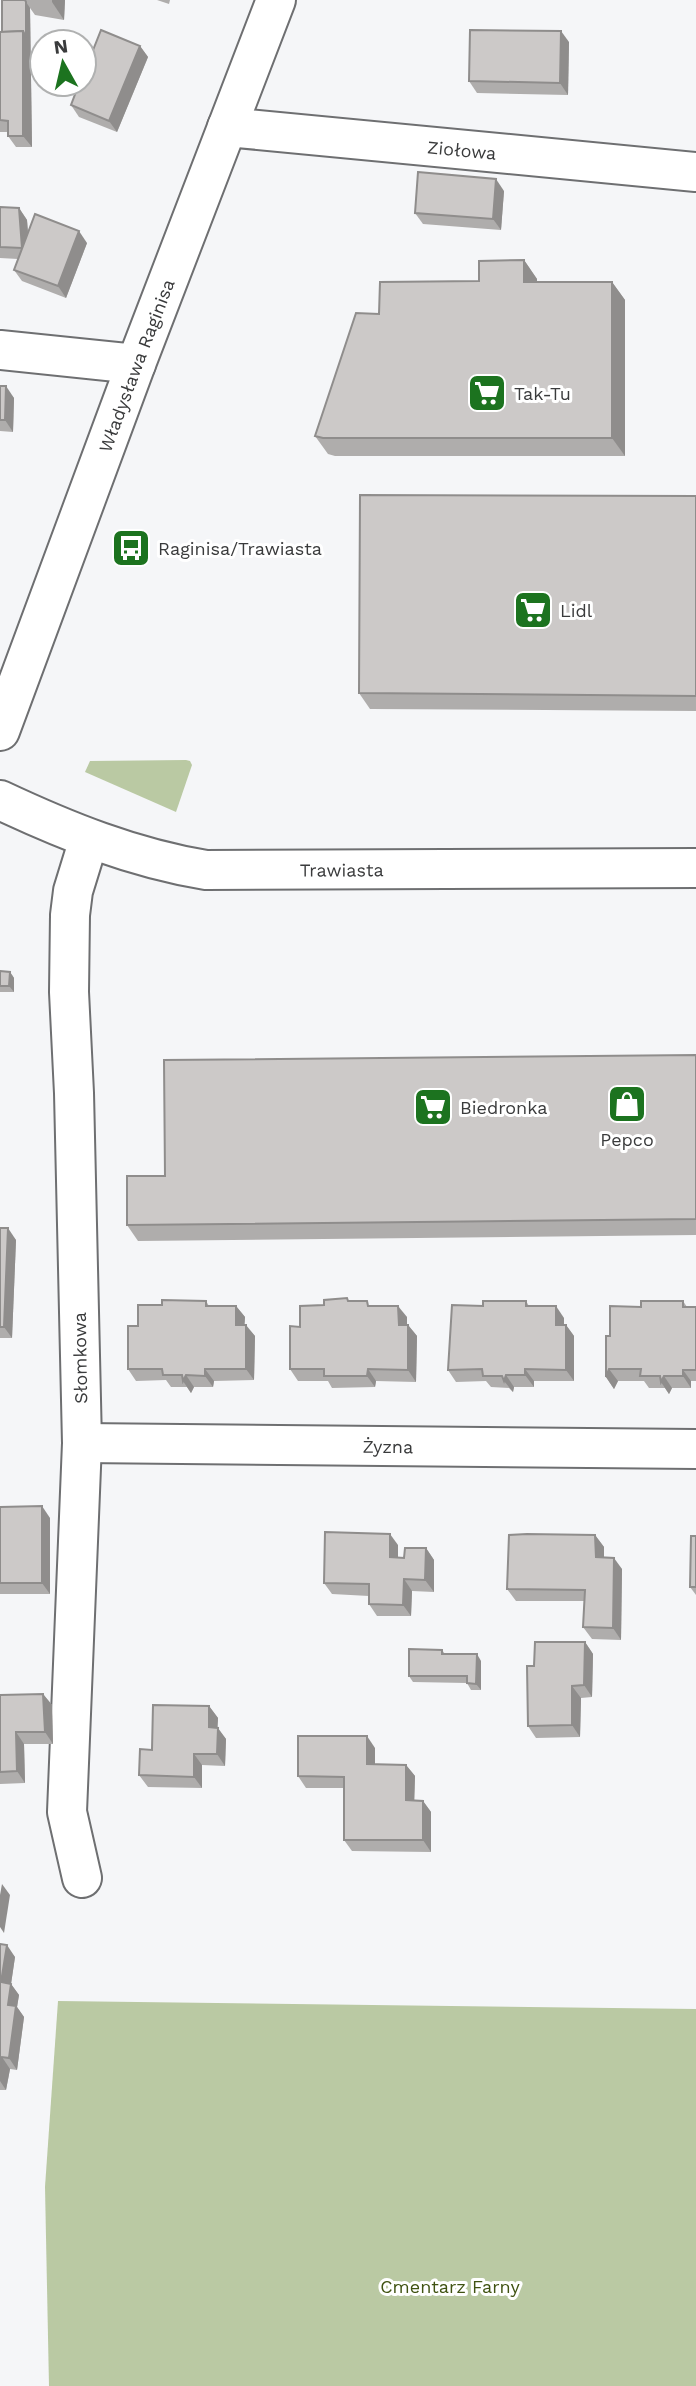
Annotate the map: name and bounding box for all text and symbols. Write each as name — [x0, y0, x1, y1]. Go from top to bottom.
north arrow — [28, 28, 98, 98]
text: N — [52, 34, 69, 59]
street label: Ziołowa — [426, 136, 497, 163]
street label: Władysława Raginisa — [94, 276, 178, 455]
supermarket icon: Tak-Tu — [466, 372, 508, 414]
place label: Tak-Tu — [514, 383, 571, 404]
bus stop icon: Raginisa/Trawiasta — [110, 527, 152, 569]
place label: Raginisa/Trawiasta — [158, 538, 322, 559]
supermarket icon: Lidl — [512, 589, 554, 631]
place label: Lidl — [560, 600, 593, 621]
street label: Trawiasta — [300, 859, 384, 880]
shop icon: Pepco — [606, 1083, 648, 1125]
supermarket icon: Biedronka — [412, 1086, 454, 1128]
place label: Biedronka — [460, 1097, 547, 1118]
place label: Pepco — [600, 1129, 654, 1150]
street label: Słomkowa — [69, 1312, 91, 1404]
street label: Żyzna — [363, 1435, 413, 1457]
park label: Cmentarz Farny — [380, 2276, 520, 2297]

